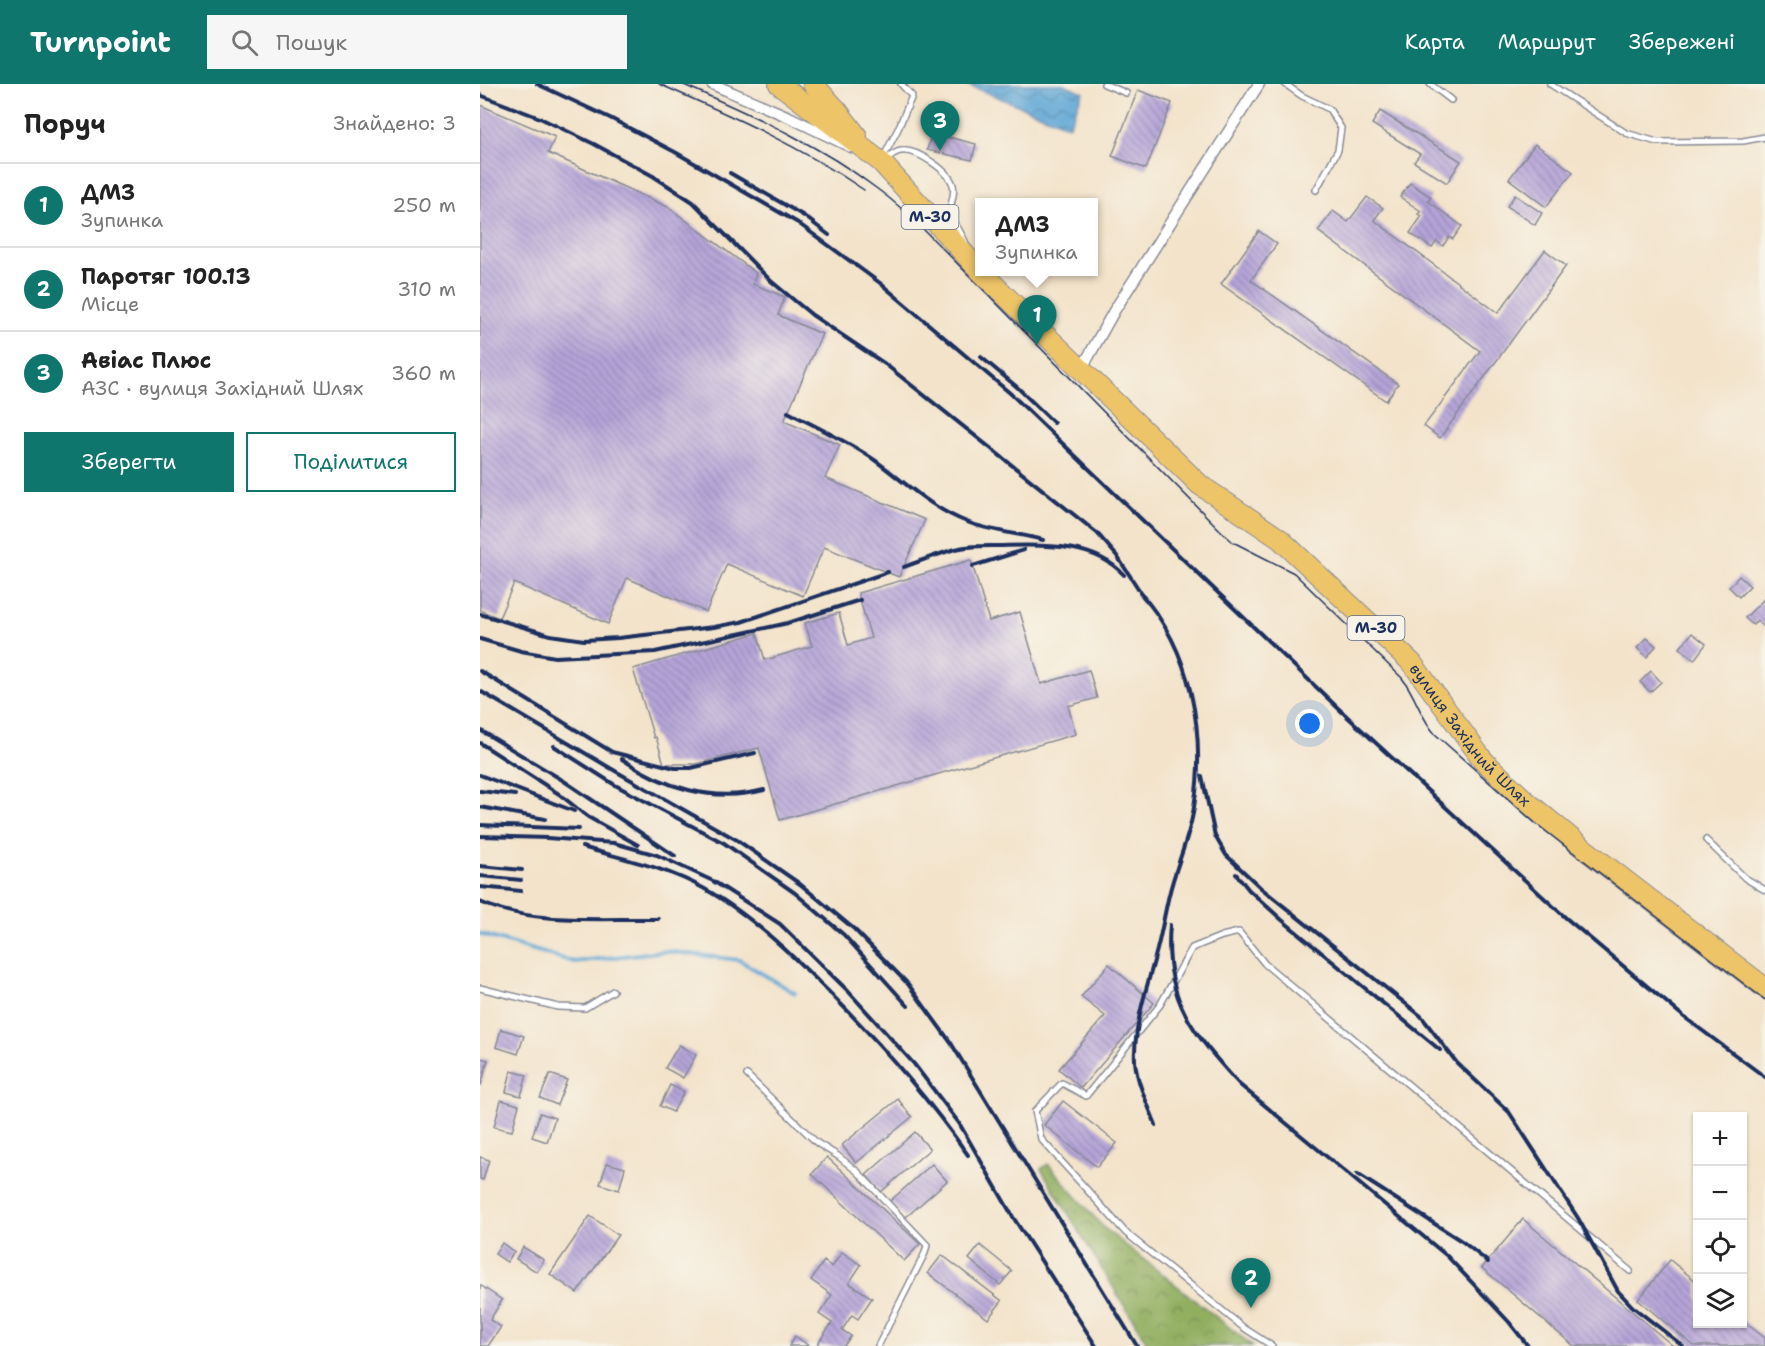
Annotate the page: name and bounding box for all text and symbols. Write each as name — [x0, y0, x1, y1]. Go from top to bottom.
search box — [207, 15, 627, 69]
text: Turnpoint — [30, 23, 171, 61]
icon: search — [228, 26, 261, 59]
text: Пошук — [276, 28, 347, 57]
text: Карта — [1405, 28, 1465, 56]
text: Маршрут — [1498, 28, 1596, 56]
text: Збережені — [1629, 28, 1735, 56]
pin: 3 — [920, 101, 960, 151]
text: Поруч — [24, 106, 106, 141]
text: Знайдено: 3 — [333, 110, 456, 136]
text: ДМЗ — [81, 178, 135, 207]
text: 1 — [39, 192, 48, 218]
text: 250 m — [392, 192, 456, 218]
popup — [975, 198, 1098, 276]
road number: М-30 — [902, 205, 958, 229]
text: Зупинка — [81, 207, 163, 233]
text: ДМЗ — [995, 210, 1049, 239]
text: Зупинка — [995, 239, 1078, 265]
text: Паротяг 100.13 — [81, 262, 251, 291]
text: 2 — [37, 276, 51, 302]
text: 310 m — [397, 276, 456, 302]
text: Місце — [81, 291, 139, 317]
pin: 1 — [1018, 296, 1056, 345]
text: Авіас Плюс — [81, 346, 212, 375]
text: 3 — [37, 360, 51, 386]
text: 360 m — [391, 360, 456, 386]
text: АЗС · вулиця Західний Шлях — [81, 375, 364, 401]
button: Зберегти — [24, 432, 234, 492]
button: Поділитися — [246, 432, 456, 492]
road number: М-30 — [1348, 616, 1404, 640]
street label: вулиця Західний Шлях — [1405, 659, 1535, 811]
your location — [1295, 709, 1324, 738]
map controls — [1693, 1112, 1747, 1328]
button: + — [1693, 1112, 1747, 1166]
button: − — [1693, 1166, 1747, 1220]
button: locate — [1693, 1220, 1747, 1274]
pin: 2 — [1232, 1258, 1270, 1308]
button: layers — [1693, 1274, 1747, 1328]

